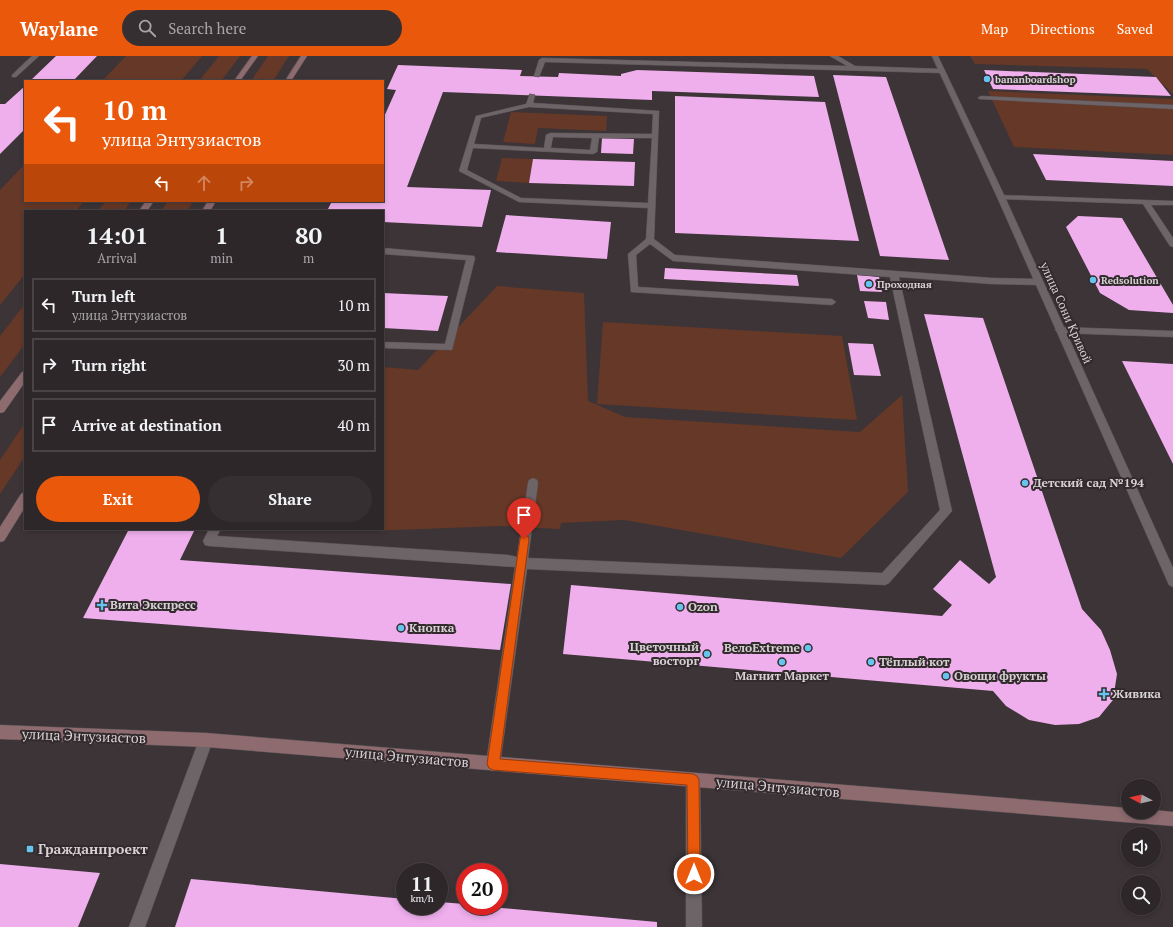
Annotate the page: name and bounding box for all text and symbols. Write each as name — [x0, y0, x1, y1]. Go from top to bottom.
search box — [122, 10, 402, 46]
text: Waylane — [20, 16, 98, 41]
icon: search — [136, 17, 158, 39]
text: Search here — [168, 18, 246, 38]
text: Map — [981, 19, 1008, 38]
text: Directions — [1030, 19, 1095, 38]
text: Saved — [1117, 19, 1153, 38]
place label: bananboardshop — [994, 73, 1076, 86]
marker: bananboardshop — [982, 74, 992, 84]
text: 10 m — [102, 91, 167, 128]
icon: left — [36, 96, 88, 148]
text: улица Энтузиастов — [102, 127, 262, 151]
icon: left — [151, 172, 173, 194]
icon: ahead — [193, 172, 215, 194]
icon: right — [235, 172, 257, 194]
text: 14:01 — [86, 219, 148, 251]
text: 1 — [215, 219, 228, 251]
text: 80 — [295, 219, 322, 251]
text: Arrival — [97, 249, 137, 267]
text: min — [210, 249, 233, 267]
text: m — [303, 249, 314, 267]
street label: улица Сони Кривой — [1037, 259, 1096, 366]
place label: Redsolution — [1101, 274, 1159, 287]
marker: Redsolution — [1088, 275, 1098, 285]
place label: Проходная — [877, 278, 932, 291]
marker: Проходная — [864, 279, 874, 289]
text: Turn left — [72, 286, 136, 306]
icon: left — [38, 294, 60, 316]
text: 10 m — [337, 295, 370, 315]
text: улица Энтузиастов — [72, 306, 187, 324]
icon: right — [38, 354, 60, 376]
text: Turn right — [72, 355, 147, 375]
text: 30 m — [337, 355, 370, 375]
icon: arrive — [38, 414, 60, 436]
text: Arrive at destination — [72, 415, 222, 435]
text: 40 m — [337, 415, 370, 435]
place label: Детский сад №194 — [1033, 475, 1144, 490]
button: Exit — [36, 476, 200, 522]
button: Share — [208, 476, 372, 522]
marker: Детский сад №194 — [1020, 478, 1030, 488]
pin — [507, 498, 541, 539]
icon: arrive — [513, 504, 535, 526]
place label: Вита Экспресс — [110, 597, 196, 612]
place label: Ozon — [688, 599, 718, 614]
marker: Вита Экспресс — [97, 600, 107, 610]
marker: Ozon — [675, 602, 685, 612]
place label: Кнопка — [409, 620, 455, 635]
marker: Кнопка — [396, 623, 406, 633]
place label: Цветочный восторг — [630, 639, 699, 668]
place label: ВелоExtreme — [724, 640, 801, 655]
marker: ВелоExtreme — [803, 643, 813, 653]
marker: Цветочный восторг — [702, 649, 712, 659]
place label: Тёплый кот — [879, 654, 950, 669]
marker: Магнит Маркет — [777, 657, 787, 667]
marker: Тёплый кот — [866, 657, 876, 667]
place label: Магнит Маркет — [735, 668, 830, 683]
place label: Овощи фрукты — [954, 668, 1046, 683]
marker: Овощи фрукты — [941, 671, 951, 681]
place label: Живика — [1112, 686, 1161, 701]
marker: Живика — [1099, 689, 1109, 699]
street label: улица Энтузиастов — [21, 724, 146, 747]
street label: улица Энтузиастов — [343, 742, 470, 771]
street label: улица Энтузиастов — [714, 772, 841, 801]
north arrow — [1121, 779, 1161, 819]
map controls — [1121, 779, 1161, 915]
button: sound — [1121, 827, 1161, 867]
place label: Гражданпроект — [38, 839, 148, 858]
marker: Гражданпроект — [25, 844, 35, 854]
position arrow — [673, 853, 715, 895]
speed limit sign: 20 — [456, 863, 508, 915]
text: 11 — [411, 870, 433, 897]
button: search — [1121, 875, 1161, 915]
text: km/h — [410, 892, 434, 905]

